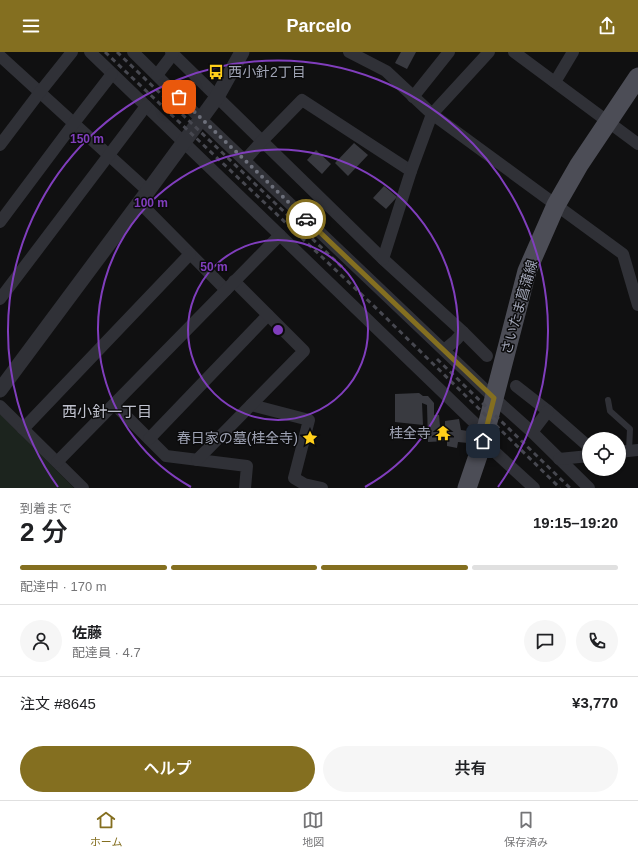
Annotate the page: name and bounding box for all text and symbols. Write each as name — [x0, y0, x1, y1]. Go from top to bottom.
icon: menu — [20, 15, 42, 37]
icon: share — [596, 15, 618, 37]
text: Parcelo — [286, 16, 352, 36]
bus stop icon: 西小針2丁目 — [207, 63, 225, 81]
place label: 西小針2丁目 — [228, 64, 306, 80]
pin — [162, 80, 196, 114]
icon: bag — [168, 86, 190, 108]
text: 150 m — [70, 132, 104, 146]
text: 100 m — [134, 196, 168, 210]
courier — [286, 199, 326, 239]
icon: car — [295, 208, 317, 230]
street label: さいたま菖蒲線 — [498, 258, 540, 356]
text: 50 m — [200, 260, 228, 274]
centre of rings — [271, 323, 285, 337]
district label: 西小針一丁目 — [62, 403, 152, 420]
temple icon: 桂全寺 — [434, 424, 452, 442]
pin — [466, 424, 500, 458]
place label: 桂全寺 — [389, 425, 431, 441]
place icon: 春日家の墓(桂全寺) — [301, 429, 319, 447]
place label: 春日家の墓(桂全寺) — [177, 430, 298, 446]
icon: home — [472, 430, 494, 452]
map controls — [582, 432, 626, 476]
button: locate — [582, 432, 626, 476]
text: 到着まで — [20, 501, 72, 516]
text: 19:15–19:20 — [533, 514, 618, 531]
text: 2 分 — [20, 517, 68, 547]
text: 配達中 · 170 m — [20, 579, 107, 594]
button: person — [20, 620, 62, 662]
button: chat — [524, 620, 566, 662]
button: phone — [576, 620, 618, 662]
text: 佐藤 — [72, 624, 102, 641]
text: 配達員 · 4.7 — [72, 645, 141, 660]
text: ¥3,770 — [572, 694, 618, 711]
text: 注文 #8645 — [20, 695, 96, 712]
button: ヘルプ — [20, 746, 315, 792]
button: 共有 — [323, 746, 618, 792]
tab: ホーム — [90, 809, 123, 849]
tab: 地図 — [302, 809, 324, 849]
tab: 保存済み — [504, 809, 548, 849]

